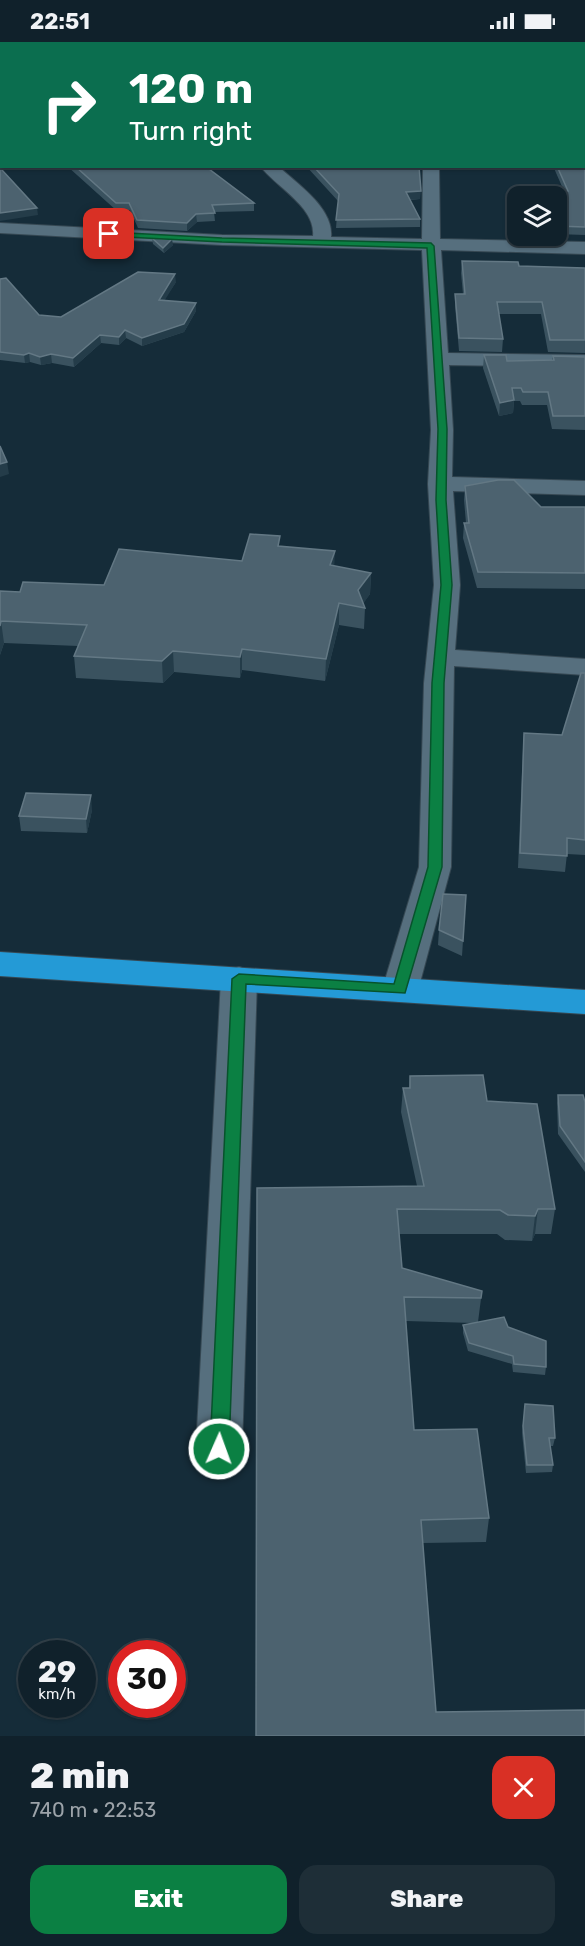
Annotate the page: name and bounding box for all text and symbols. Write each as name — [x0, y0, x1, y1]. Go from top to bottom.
text: 22:51 — [30, 8, 90, 35]
text: 120 m — [129, 64, 253, 114]
icon: right — [30, 66, 108, 144]
text: Turn right — [129, 115, 252, 147]
map controls — [507, 186, 567, 246]
button: layers — [507, 186, 567, 246]
pin — [83, 208, 134, 259]
icon: arrive — [92, 217, 125, 250]
position arrow — [187, 1417, 251, 1481]
speed limit sign: 30 — [108, 1640, 186, 1718]
text: 29 — [38, 1654, 76, 1690]
text: km/h — [38, 1685, 76, 1703]
text: 2 min — [30, 1754, 130, 1797]
button: close — [492, 1756, 555, 1819]
text: 740 m · 22:53 — [30, 1798, 156, 1822]
button: Exit — [30, 1865, 287, 1934]
button: Share — [299, 1865, 555, 1934]

